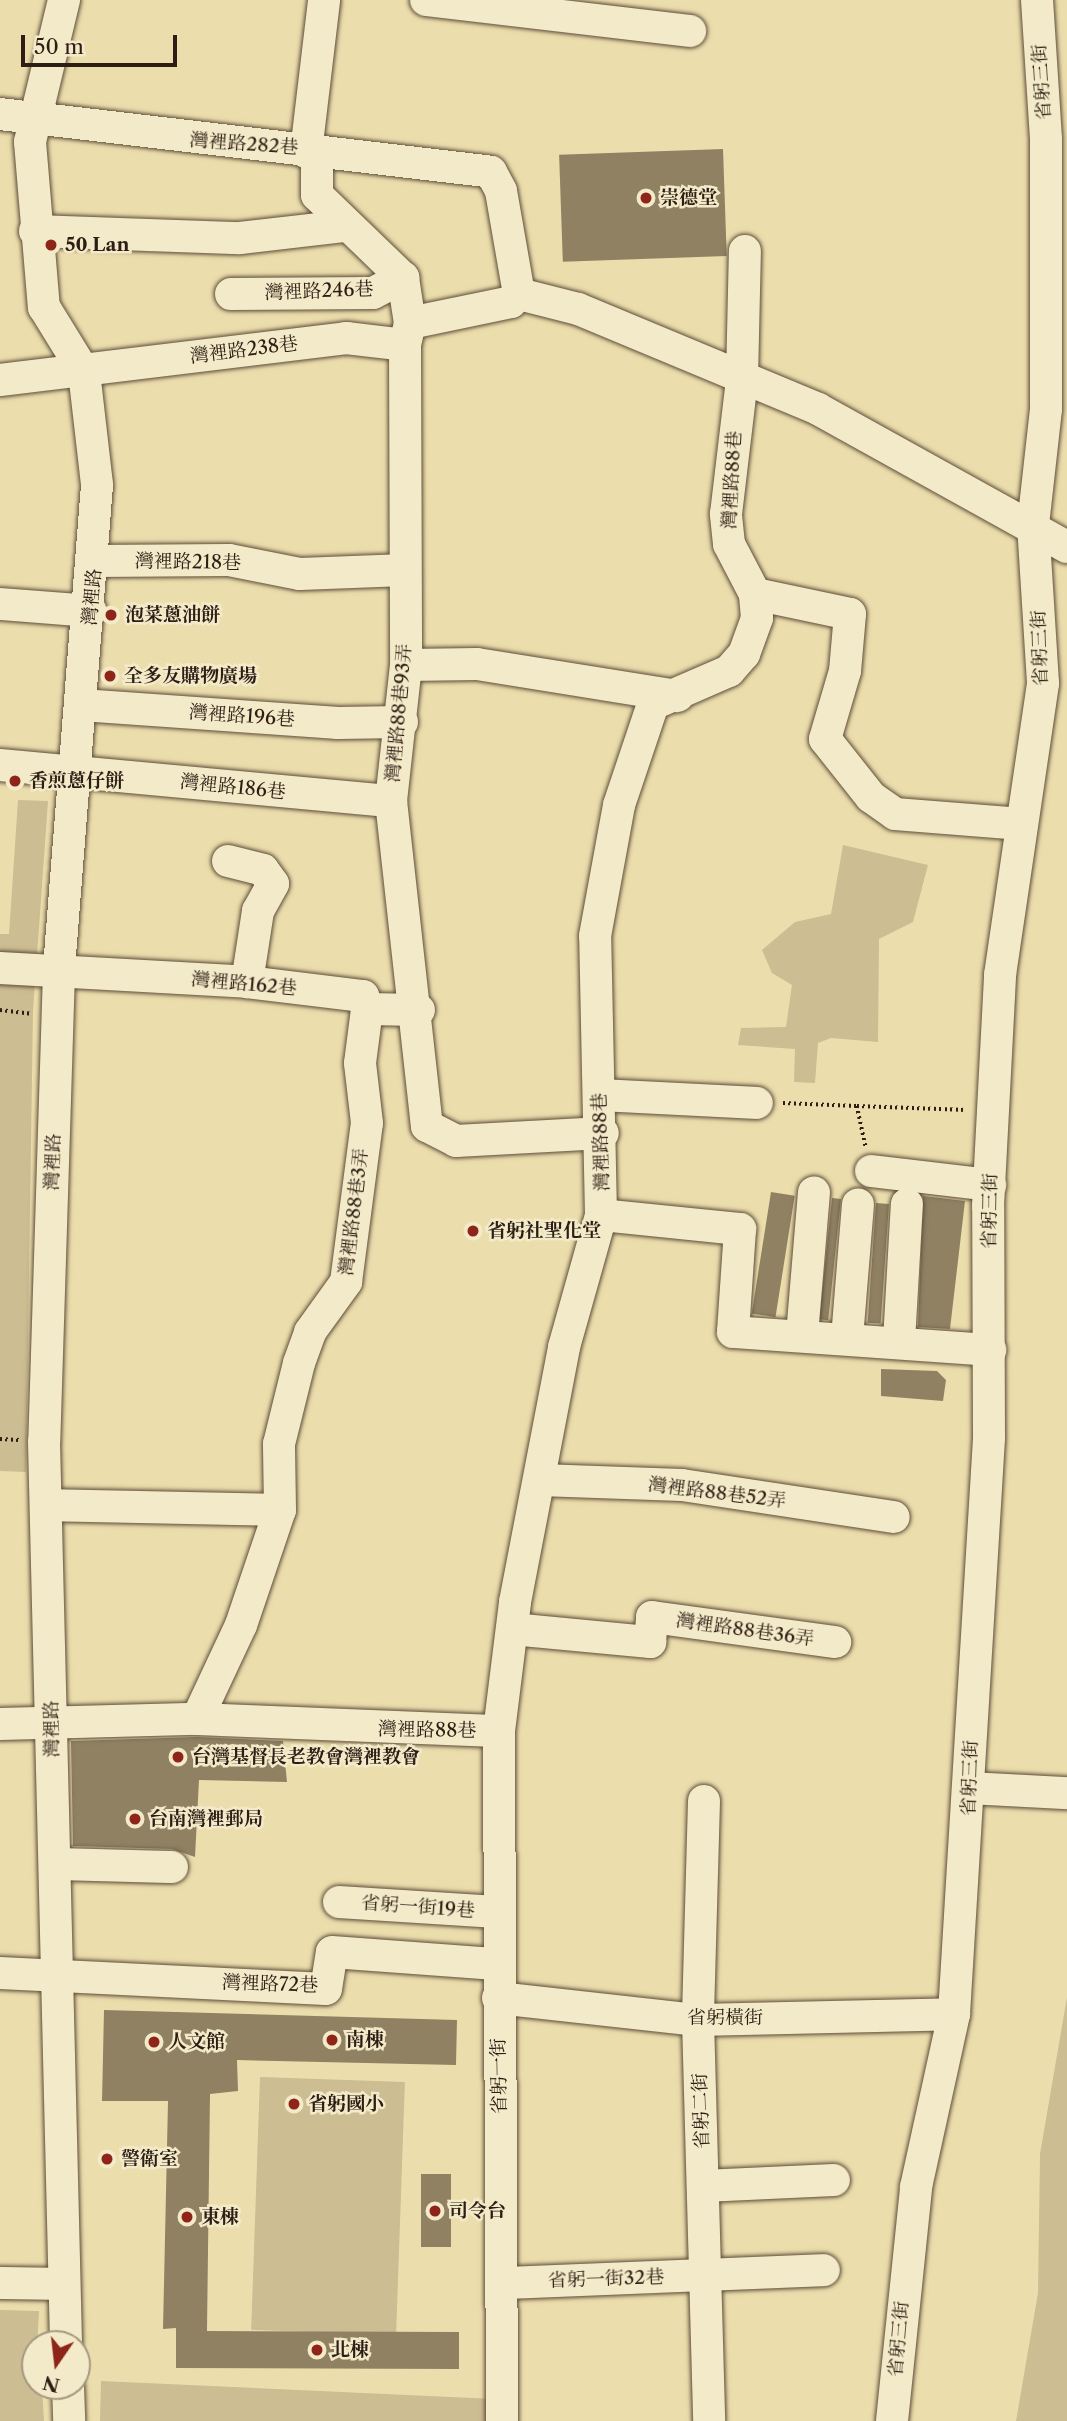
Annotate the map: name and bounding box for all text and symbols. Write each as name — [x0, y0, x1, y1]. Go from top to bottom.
scale bar — [24, 21, 180, 65]
text: 50 m — [34, 34, 84, 59]
street label: 省躬三街 — [1028, 43, 1056, 121]
street label: 灣裡路282巷 — [189, 129, 299, 159]
place label: 崇德堂 — [660, 187, 717, 209]
marker: 崇德堂 — [638, 190, 654, 206]
place label: 50 Lan — [65, 234, 130, 256]
marker: 50 Lan — [43, 237, 59, 253]
street label: 灣裡路246巷 — [264, 278, 374, 304]
street label: 灣裡路238巷 — [189, 332, 299, 368]
street label: 灣裡路88巷 — [718, 430, 746, 530]
street label: 灣裡路218巷 — [135, 550, 241, 574]
street label: 灣裡路 — [78, 568, 106, 626]
place label: 泡菜蔥油餅 — [125, 604, 220, 626]
marker: 泡菜蔥油餅 — [103, 607, 119, 623]
street label: 省躬三街 — [1027, 610, 1053, 686]
street label: 灣裡路88巷93弄 — [382, 643, 416, 783]
place label: 全多友購物廣場 — [124, 665, 257, 687]
marker: 全多友購物廣場 — [102, 668, 118, 684]
street label: 灣裡路196巷 — [188, 701, 296, 731]
place label: 香煎蔥仔餅 — [29, 770, 124, 792]
street label: 灣裡路186巷 — [179, 770, 287, 804]
marker: 香煎蔥仔餅 — [7, 773, 23, 789]
street label: 灣裡路162巷 — [190, 968, 298, 1000]
street label: 灣裡路88巷 — [588, 1092, 614, 1192]
street label: 灣裡路 — [41, 1133, 65, 1191]
street label: 灣裡路88巷3弄 — [335, 1147, 373, 1277]
street label: 省躬三街 — [978, 1173, 1002, 1249]
place label: 省躬社聖化堂 — [487, 1220, 601, 1242]
marker: 省躬社聖化堂 — [465, 1223, 481, 1239]
street label: 灣裡路88巷52弄 — [647, 1473, 787, 1513]
street label: 灣裡路88巷36弄 — [675, 1609, 815, 1651]
street label: 灣裡路 — [40, 1700, 64, 1758]
street label: 灣裡路88巷 — [378, 1718, 476, 1742]
street label: 省躬三街 — [957, 1740, 983, 1816]
place label: 台灣基督長老教會灣裡教會 — [192, 1746, 420, 1768]
marker: 台灣基督長老教會灣裡教會 — [170, 1749, 186, 1765]
place label: 台南灣裡郵局 — [149, 1808, 263, 1830]
marker: 台南灣裡郵局 — [127, 1811, 143, 1827]
street label: 省躬一街19巷 — [360, 1892, 476, 1922]
street label: 灣裡路72巷 — [221, 1971, 319, 1997]
street label: 省躬橫街 — [687, 2007, 763, 2029]
place label: 南棟 — [346, 2029, 384, 2051]
place label: 人文館 — [168, 2031, 225, 2053]
marker: 南棟 — [324, 2032, 340, 2048]
marker: 人文館 — [146, 2034, 162, 2050]
street label: 省躬一街 — [487, 2038, 511, 2114]
street label: 省躬二街 — [688, 2073, 714, 2149]
place label: 省躬國小 — [308, 2093, 384, 2115]
marker: 省躬國小 — [286, 2096, 302, 2112]
place label: 警衛室 — [121, 2148, 178, 2170]
marker: 警衛室 — [99, 2151, 115, 2167]
place label: 司令台 — [449, 2200, 506, 2222]
marker: 司令台 — [427, 2203, 443, 2219]
place label: 東棟 — [201, 2206, 239, 2228]
marker: 東棟 — [179, 2209, 195, 2225]
street label: 省躬一街32巷 — [547, 2266, 665, 2292]
street label: 省躬三街 — [884, 2300, 914, 2378]
north arrow — [21, 2330, 91, 2400]
place label: 北棟 — [331, 2339, 369, 2361]
marker: 北棟 — [309, 2342, 325, 2358]
text: N — [40, 2371, 62, 2397]

